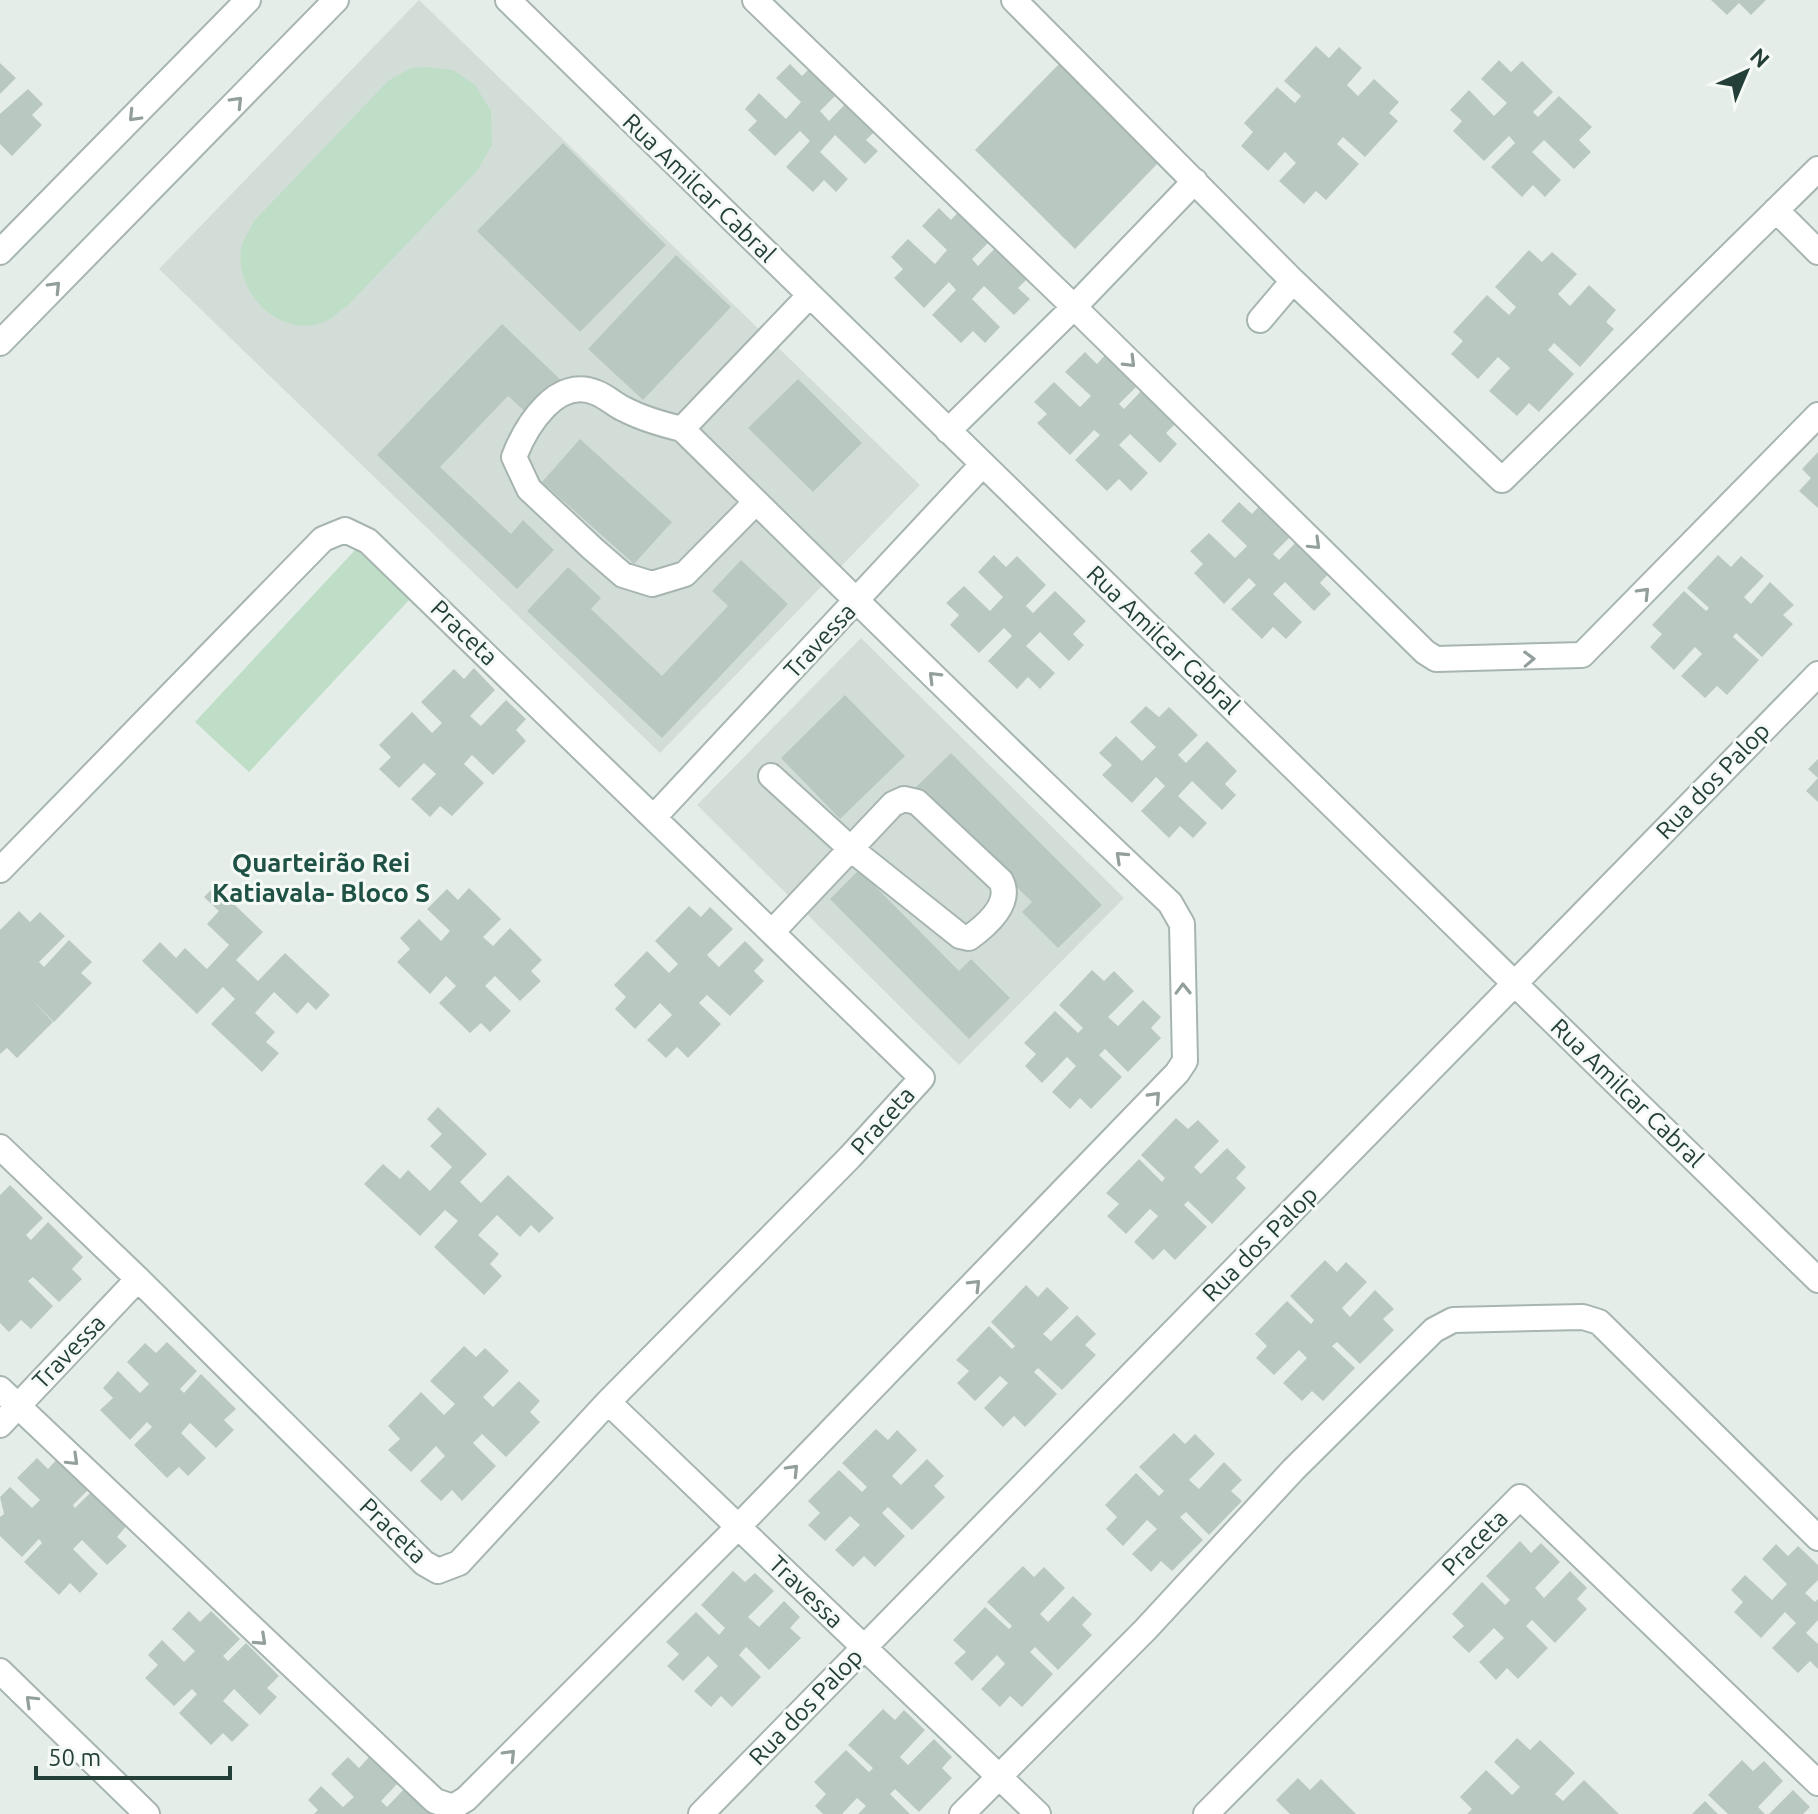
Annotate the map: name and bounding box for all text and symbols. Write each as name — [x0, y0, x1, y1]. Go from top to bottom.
north arrow — [1706, 32, 1786, 112]
text: N — [1746, 43, 1775, 72]
one-way arrow — [227, 97, 242, 111]
one-way arrow — [129, 107, 143, 121]
street label: Rua Amilcar Cabral — [617, 108, 781, 267]
one-way arrow — [45, 282, 60, 296]
one-way arrow — [1121, 353, 1135, 367]
one-way arrow — [1306, 535, 1320, 550]
street label: Rua Amilcar Cabral — [1081, 560, 1245, 719]
one-way arrow — [1634, 587, 1648, 602]
street label: Praceta — [426, 595, 503, 671]
street label: Travessa — [778, 598, 861, 684]
one-way arrow — [1523, 650, 1536, 667]
one-way arrow — [929, 672, 943, 686]
street label: Rua dos Palop — [1650, 717, 1775, 844]
district label: Quarteirão Rei Katiavala- Bloco S — [212, 848, 430, 907]
one-way arrow — [1116, 852, 1130, 867]
one-way arrow — [1175, 982, 1192, 995]
street label: Rua Amilcar Cabral — [1545, 1013, 1709, 1172]
street label: Praceta — [845, 1081, 920, 1160]
one-way arrow — [1146, 1092, 1161, 1106]
street label: Rua dos Palop — [1197, 1181, 1323, 1307]
one-way arrow — [966, 1279, 981, 1294]
street label: Travessa — [27, 1309, 110, 1394]
one-way arrow — [64, 1451, 78, 1466]
one-way arrow — [784, 1465, 799, 1479]
street label: Praceta — [355, 1493, 432, 1569]
street label: Praceta — [1436, 1504, 1513, 1581]
street label: Travessa — [764, 1550, 849, 1633]
one-way arrow — [252, 1631, 267, 1645]
street label: Rua dos Palop — [743, 1643, 868, 1770]
one-way arrow — [26, 1696, 40, 1710]
scale bar — [36, 1730, 230, 1780]
text: 50 m — [48, 1744, 101, 1771]
one-way arrow — [501, 1750, 515, 1764]

